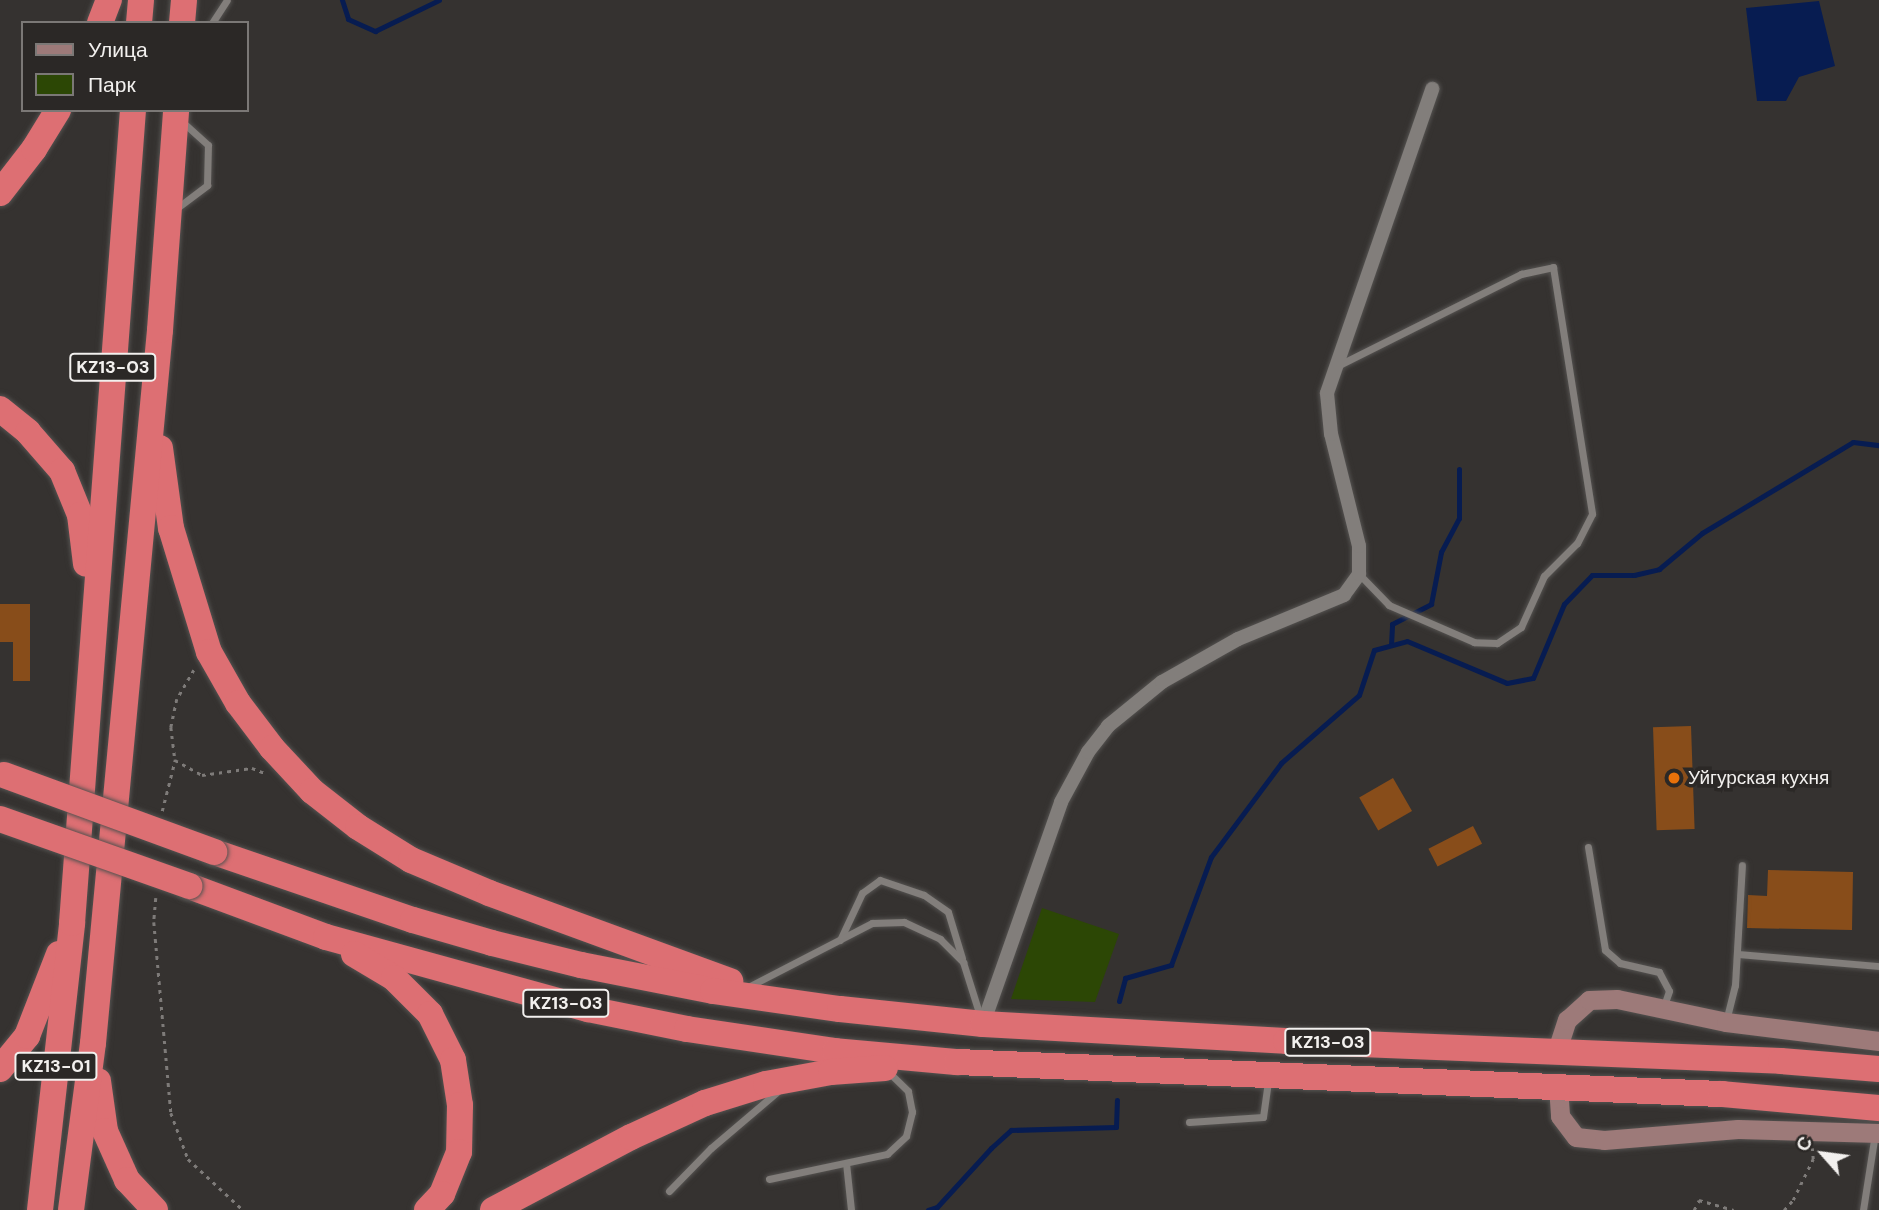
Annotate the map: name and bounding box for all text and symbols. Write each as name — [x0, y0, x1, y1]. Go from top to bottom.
legend — [21, 21, 248, 112]
text: Улица — [88, 36, 148, 64]
text: Парк — [88, 71, 136, 99]
road number: KZ13-03 — [69, 352, 157, 382]
place label: Уйгурская кухня — [1688, 767, 1829, 789]
marker: Уйгурская кухня — [1666, 770, 1682, 786]
road number: KZ13-03 — [522, 988, 610, 1018]
road number: KZ13-03 — [1284, 1028, 1372, 1056]
road number: KZ13-01 — [14, 1051, 98, 1080]
north arrow — [1788, 1119, 1858, 1189]
text: С — [1790, 1132, 1818, 1156]

